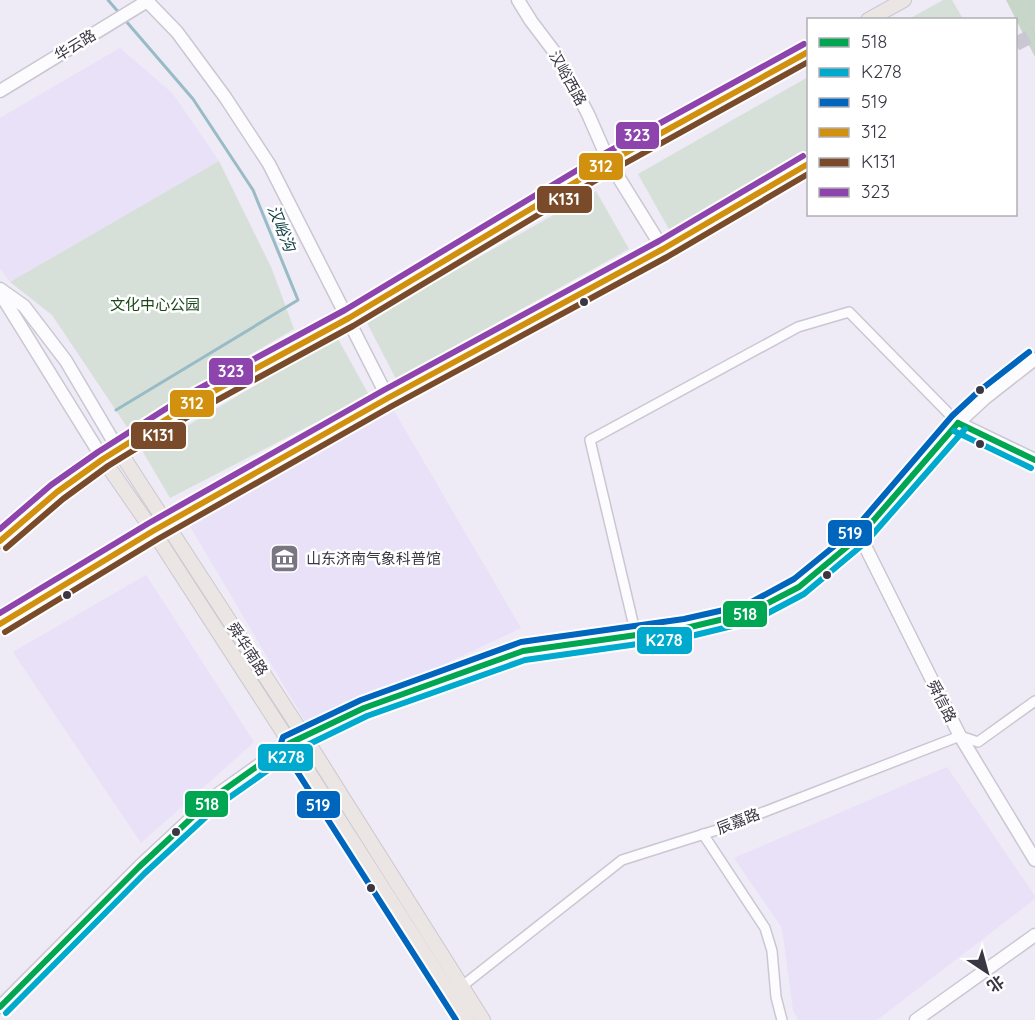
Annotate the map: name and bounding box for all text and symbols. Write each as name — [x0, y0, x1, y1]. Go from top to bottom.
legend — [807, 18, 1017, 216]
street label: 华云路 — [51, 25, 99, 65]
text: 518 — [861, 30, 887, 53]
street label: 汉峪西路 — [545, 47, 591, 109]
text: K278 — [861, 60, 902, 83]
text: 519 — [861, 90, 888, 113]
text: 312 — [861, 120, 887, 143]
line badge: 323 — [615, 121, 660, 150]
text: 323 — [624, 125, 650, 145]
text: K131 — [861, 150, 896, 173]
line badge: 312 — [578, 152, 624, 181]
text: 312 — [589, 156, 613, 176]
text: 323 — [861, 180, 890, 203]
line badge: K131 — [536, 185, 593, 214]
text: K131 — [548, 189, 580, 209]
water label: 汉峪沟 — [264, 202, 301, 256]
park label: 文化中心公园 — [110, 295, 200, 314]
unlabelled marker — [578, 296, 590, 308]
line badge: 323 — [208, 357, 254, 386]
text: 323 — [218, 361, 244, 381]
unlabelled marker — [974, 384, 986, 396]
line badge: 312 — [169, 389, 215, 418]
text: 312 — [180, 393, 204, 413]
line badge: K131 — [130, 421, 187, 450]
text: K131 — [142, 425, 174, 445]
unlabelled marker — [974, 438, 986, 450]
line badge: 519 — [827, 519, 873, 547]
text: 519 — [838, 523, 862, 543]
museum icon: 山东济南气象科普馆 — [269, 542, 301, 574]
place label: 山东济南气象科普馆 — [306, 549, 441, 568]
unlabelled marker — [821, 569, 833, 581]
unlabelled marker — [61, 589, 73, 601]
line badge: 518 — [722, 600, 768, 628]
text: 518 — [733, 604, 757, 624]
street label: 舜华南路 — [224, 619, 272, 679]
line badge: K278 — [636, 626, 693, 655]
text: K278 — [645, 630, 683, 650]
street label: 舜信路 — [923, 677, 961, 725]
line badge: K278 — [257, 743, 314, 772]
text: K278 — [267, 747, 305, 767]
line badge: 518 — [184, 790, 229, 818]
line badge: 519 — [296, 790, 341, 819]
text: 518 — [195, 794, 219, 814]
text: 519 — [306, 795, 330, 815]
street label: 辰嘉路 — [714, 804, 762, 838]
unlabelled marker — [170, 826, 182, 838]
unlabelled marker — [365, 882, 377, 894]
north arrow — [957, 942, 1017, 1002]
text: 北 — [983, 971, 1008, 997]

